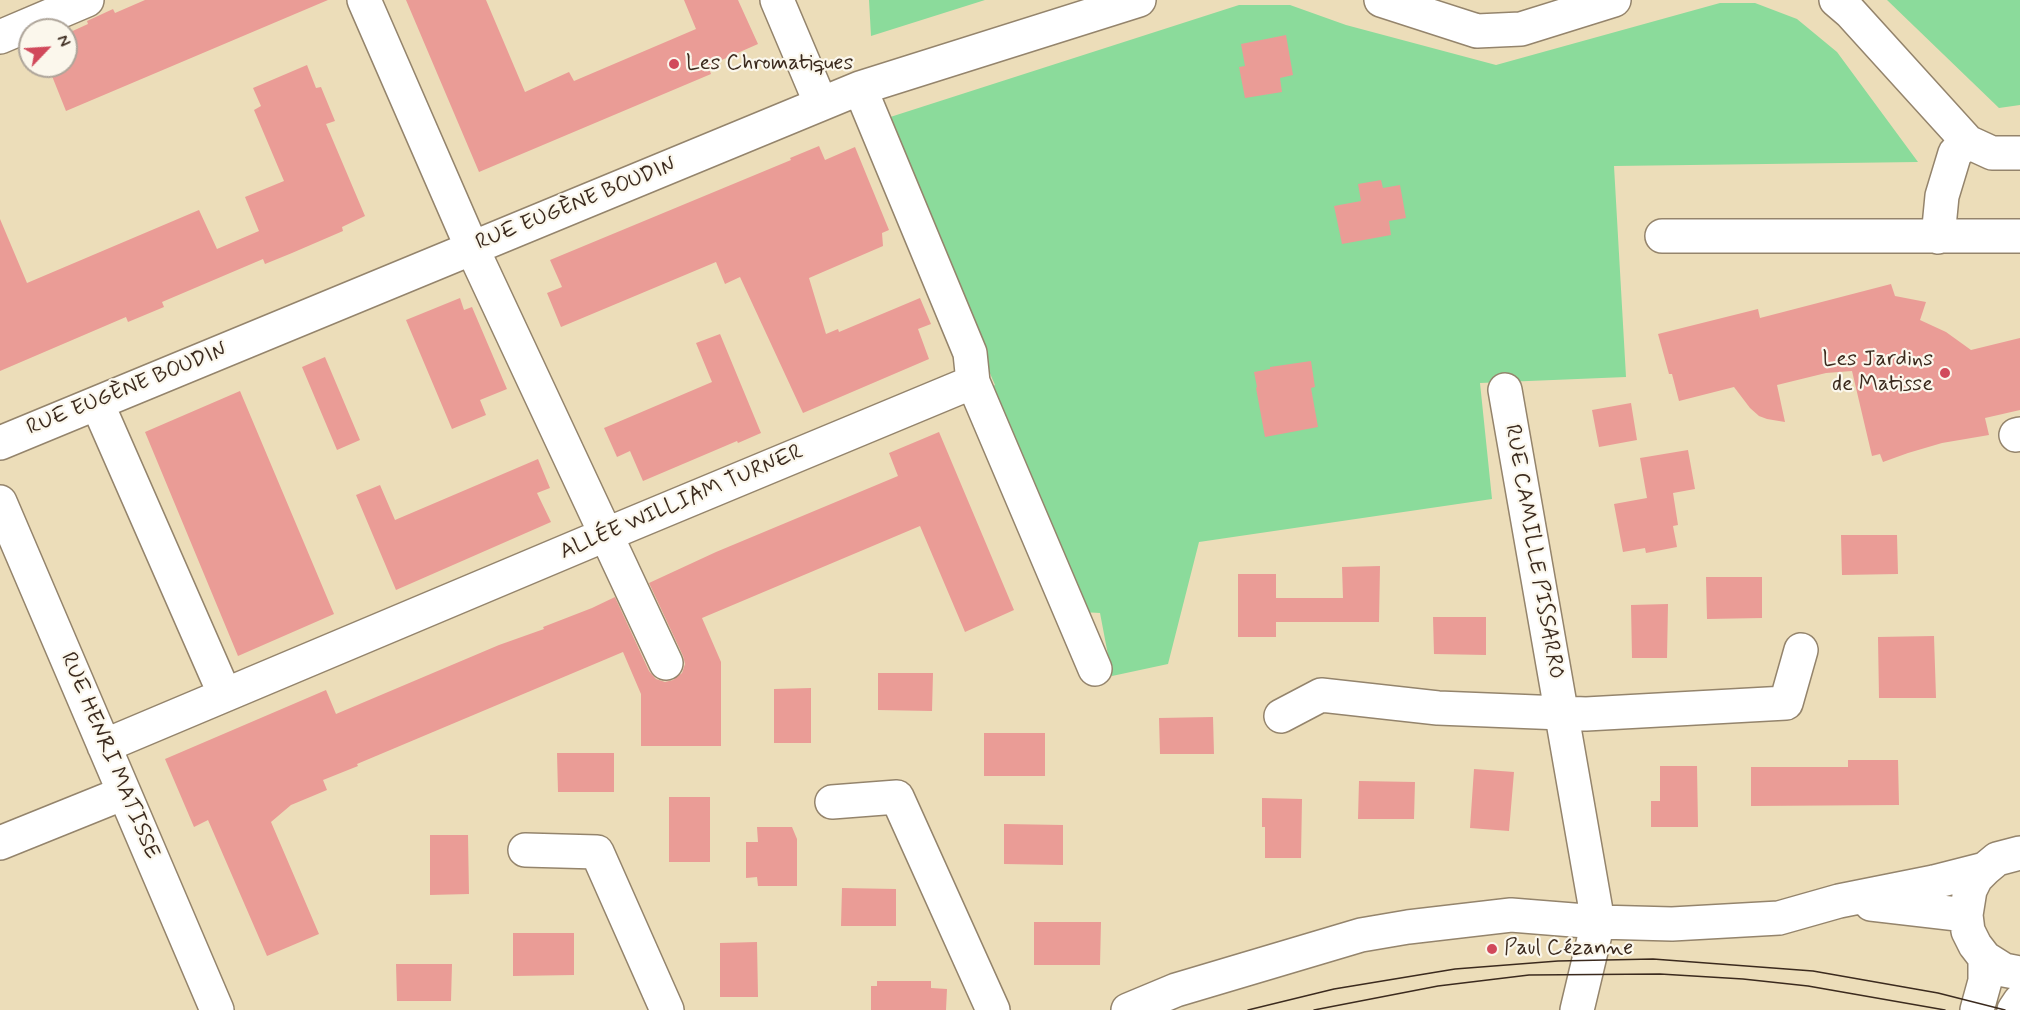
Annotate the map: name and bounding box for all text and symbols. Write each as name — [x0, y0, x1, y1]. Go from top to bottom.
north arrow — [18, 18, 78, 78]
text: N — [51, 32, 75, 50]
place label: Les Chromatiques — [686, 51, 853, 77]
marker: Les Chromatiques — [667, 57, 681, 71]
street label: RUE EUGÈNE BOUDIN — [472, 153, 680, 257]
street label: RUE EUGÈNE BOUDIN — [23, 338, 231, 442]
place label: Les Jardins de Matisse — [1823, 347, 1933, 398]
marker: Les Jardins de Matisse — [1938, 366, 1952, 380]
street label: RUE CAMILLE PISSARRO — [1498, 423, 1568, 681]
street label: ALLÉE WILLIAM TURNER — [556, 440, 808, 566]
street label: RUE HENRI MATISSE — [54, 649, 164, 863]
place label: Paul Cézanne — [1504, 936, 1633, 962]
marker: Paul Cézanne — [1485, 942, 1499, 956]

